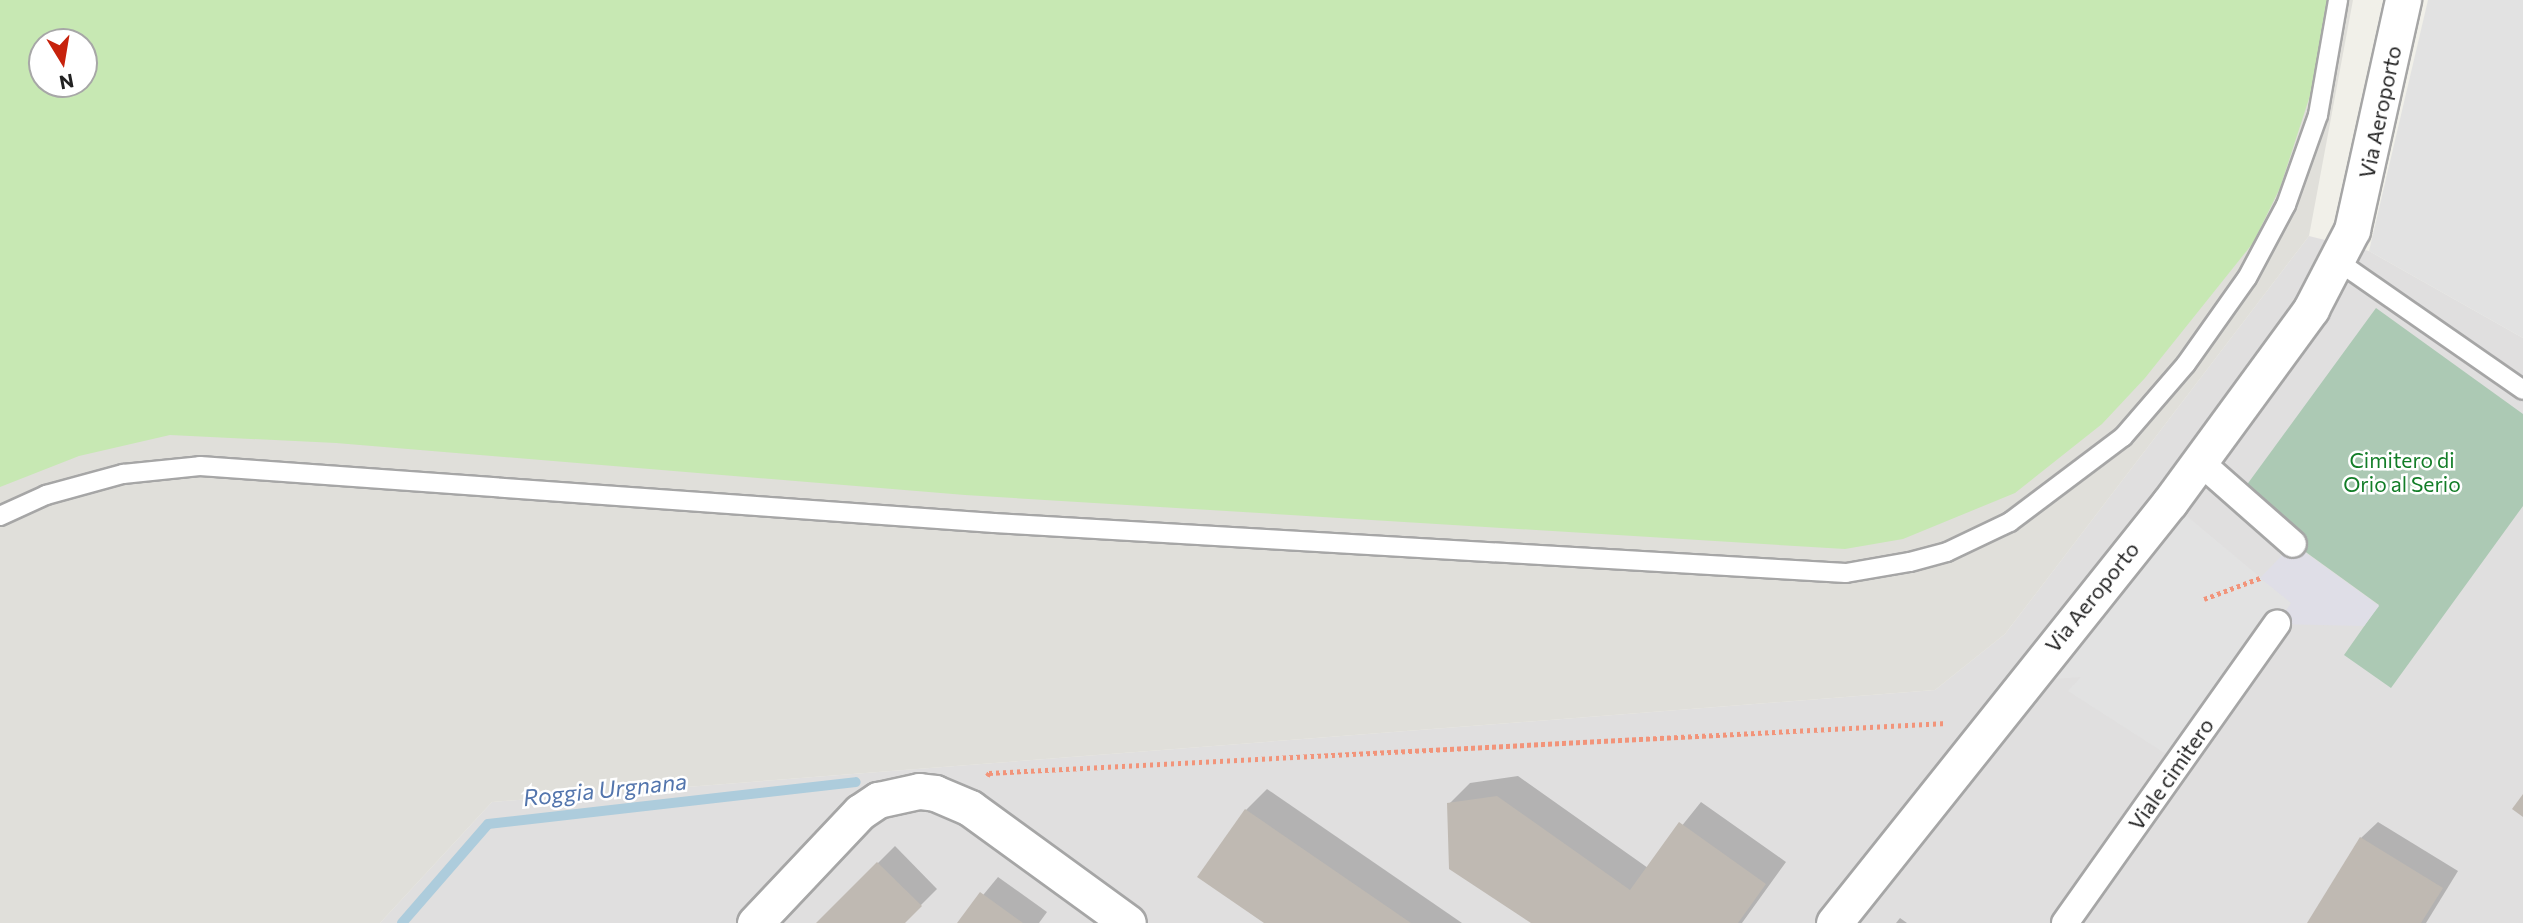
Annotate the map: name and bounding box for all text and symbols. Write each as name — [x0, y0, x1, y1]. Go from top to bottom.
north arrow — [28, 28, 98, 98]
street label: Via Aeroporto — [2354, 43, 2406, 181]
text: N — [58, 69, 76, 95]
park label: Cimitero di Orio al Serio — [2343, 447, 2461, 497]
street label: Via Aeroporto — [2040, 537, 2144, 657]
street label: Viale cimitero — [2123, 713, 2219, 835]
water label: Roggia Urgnana — [522, 767, 688, 811]

